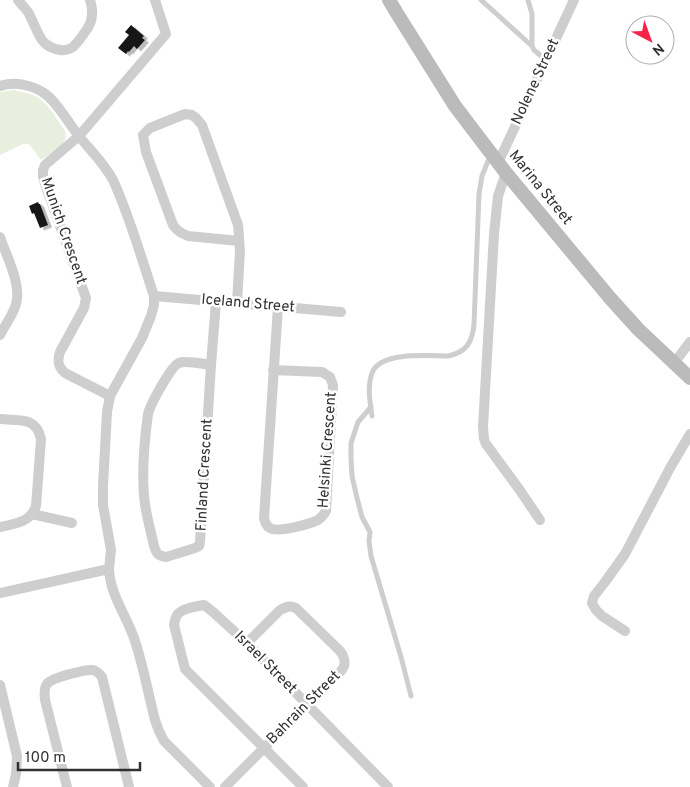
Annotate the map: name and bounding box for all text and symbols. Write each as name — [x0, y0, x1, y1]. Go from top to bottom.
north arrow — [625, 15, 675, 65]
street label: Nolene Street — [508, 36, 564, 128]
text: N — [648, 39, 667, 58]
street label: Marina Street — [504, 147, 576, 229]
street label: Munich Crescent — [36, 175, 90, 287]
street label: Iceland Street — [200, 290, 296, 318]
street label: Helsinki Crescent — [314, 391, 342, 509]
street label: Finland Crescent — [193, 418, 217, 532]
street label: Israel Street — [229, 627, 301, 699]
street label: Bahrain Street — [263, 667, 345, 749]
scale bar — [18, 740, 140, 772]
text: 100 m — [25, 749, 66, 768]

